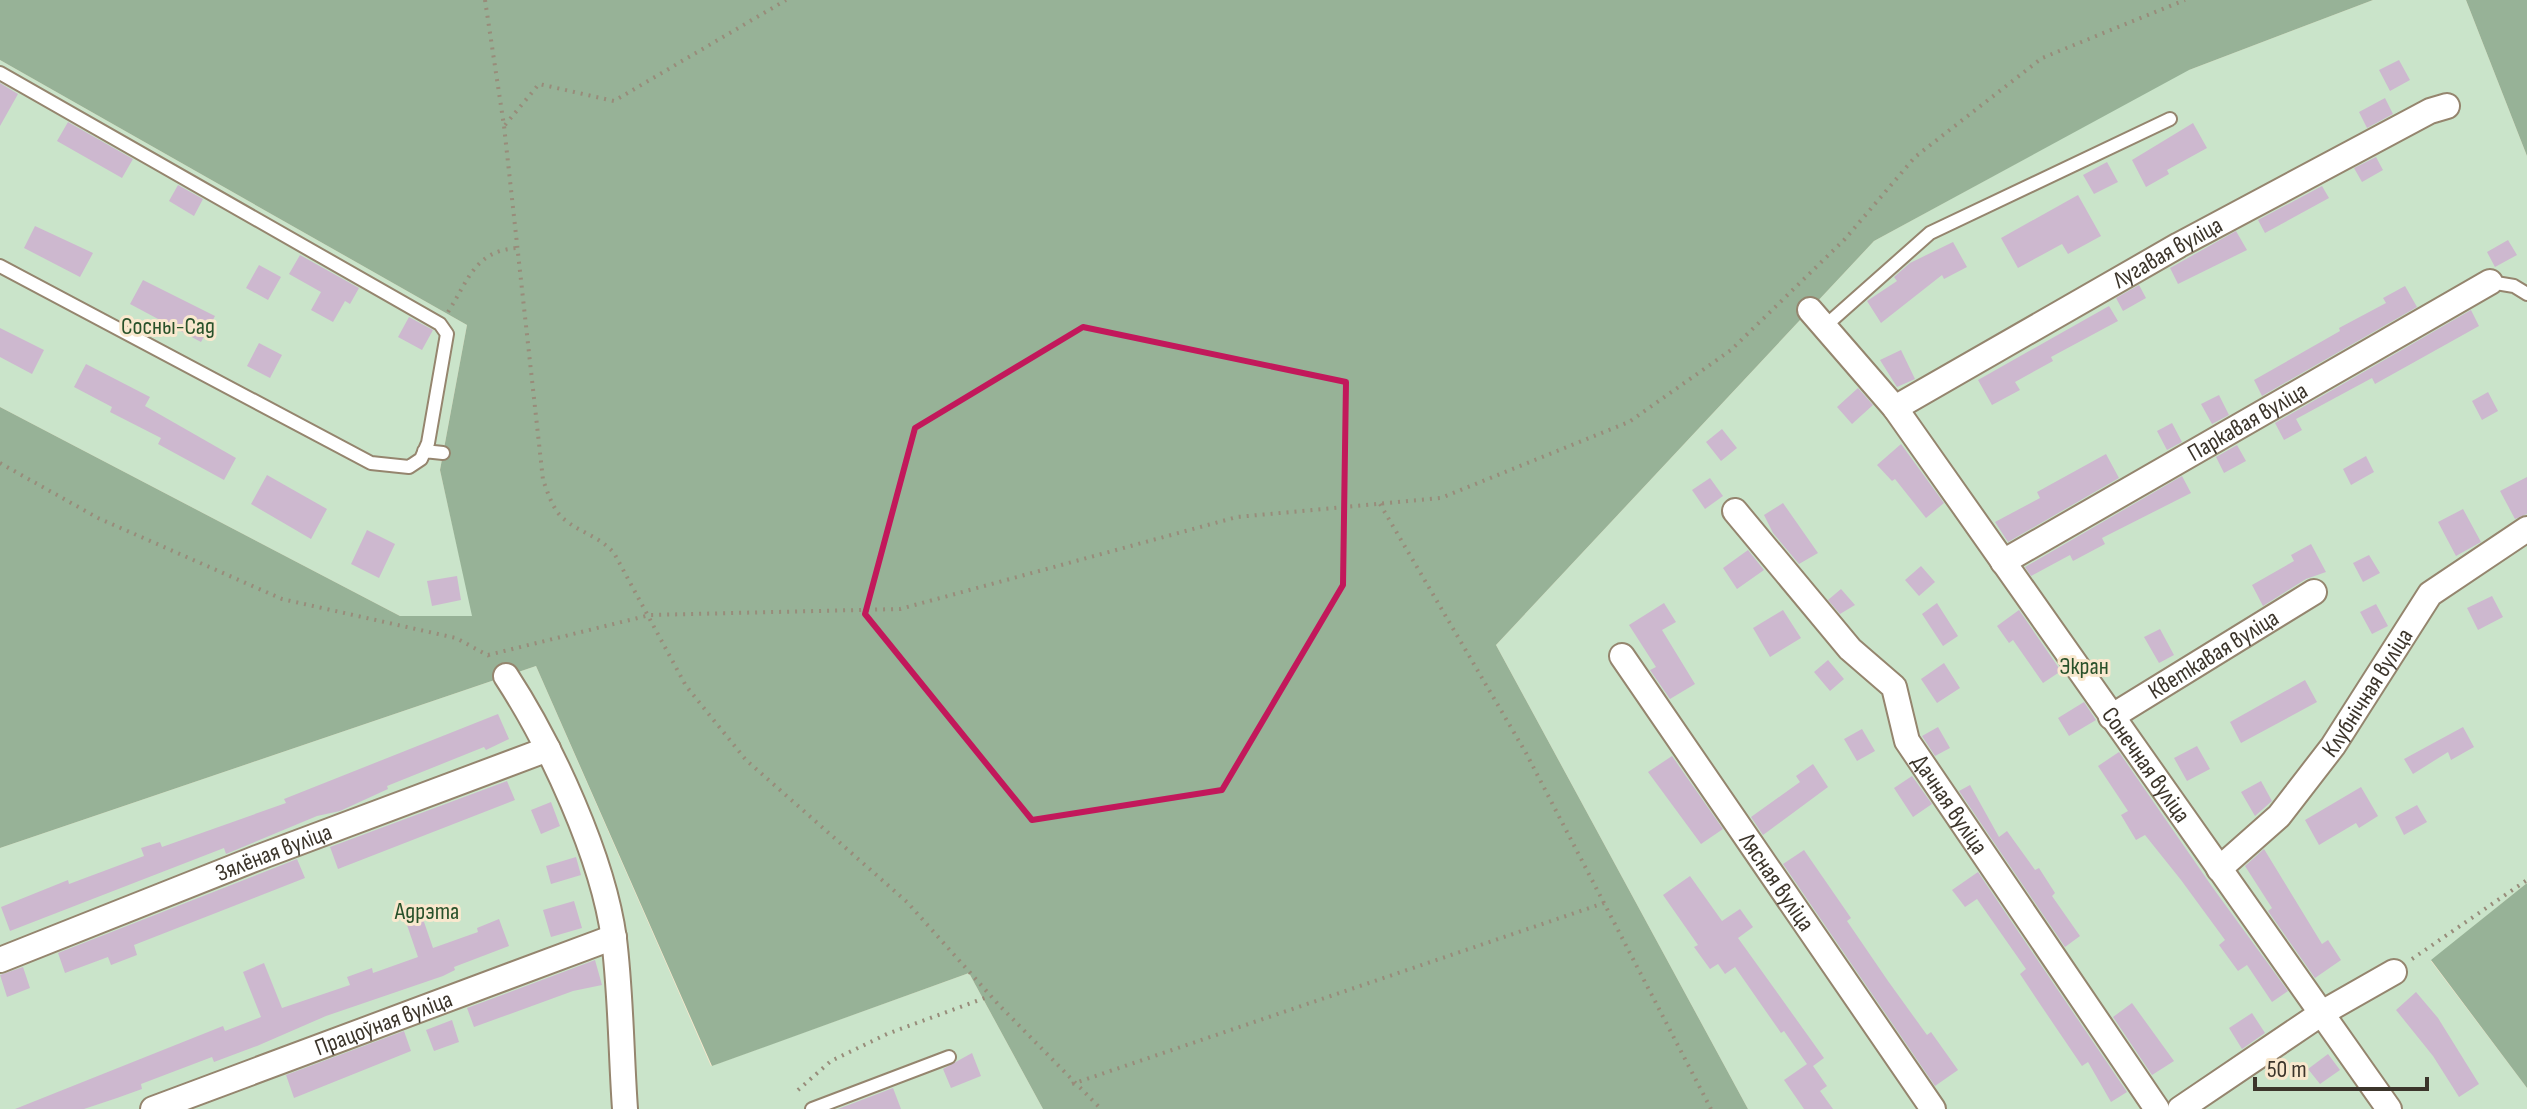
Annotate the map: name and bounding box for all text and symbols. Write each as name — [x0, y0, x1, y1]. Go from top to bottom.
street label: Лугавая вуліца — [2107, 210, 2227, 295]
park label: Сосны-Сад — [121, 312, 215, 341]
street label: Паркавая вуліца — [2182, 376, 2313, 467]
street label: Кветкавая вуліца — [2143, 603, 2284, 705]
street label: Клубнічная вуліца — [2316, 623, 2419, 763]
park label: Экран — [2059, 652, 2109, 681]
street label: Сонечная вуліца — [2096, 701, 2197, 828]
street label: Дачная вуліца — [1906, 749, 1994, 860]
street label: Зялёная вуліца — [211, 817, 336, 888]
street label: Лясная вуліца — [1733, 826, 1821, 937]
park label: Адрэта — [394, 897, 459, 926]
street label: Працоўная вуліца — [311, 984, 456, 1062]
scale bar — [2255, 1041, 2427, 1091]
text: 50 m — [2267, 1055, 2307, 1084]

